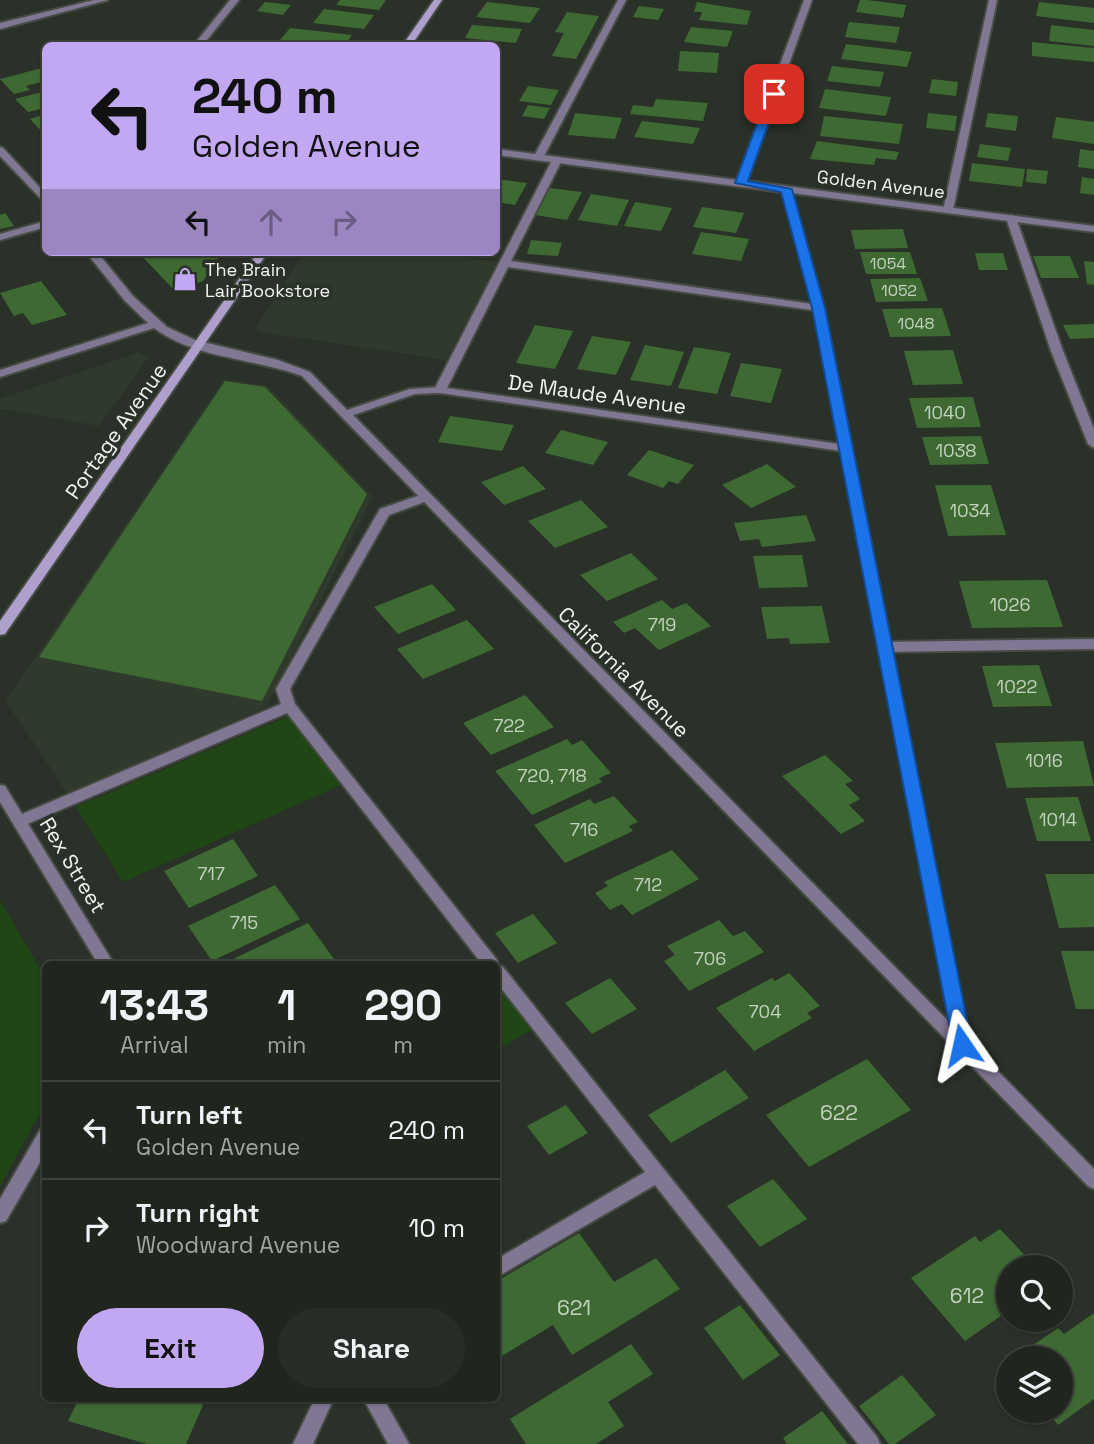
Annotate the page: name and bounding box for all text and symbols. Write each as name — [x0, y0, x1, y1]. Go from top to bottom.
pin — [744, 64, 804, 124]
text: 240 m — [192, 65, 338, 127]
icon: left — [77, 70, 168, 161]
icon: arrive — [755, 75, 793, 113]
text: Golden Avenue — [192, 126, 421, 166]
street label: Golden Avenue — [816, 165, 946, 203]
icon: left — [179, 203, 217, 241]
icon: ahead — [252, 203, 290, 241]
icon: right — [325, 203, 363, 241]
house number: 1054 — [870, 253, 906, 274]
place label: The Brain Lair Bookstore — [205, 258, 330, 302]
shop icon: The Brain Lair Bookstore — [171, 265, 199, 293]
house number: 1052 — [881, 280, 917, 301]
house number: 1048 — [898, 313, 934, 334]
street label: Portage Avenue — [59, 358, 173, 504]
street label: De Maude Avenue — [506, 368, 688, 420]
house number: 1040 — [924, 401, 966, 424]
house number: 1038 — [935, 439, 977, 462]
house number: 1034 — [949, 499, 991, 522]
house number: 1026 — [990, 593, 1030, 616]
street label: California Avenue — [553, 601, 695, 743]
house number: 719 — [648, 613, 676, 636]
house number: 1022 — [997, 675, 1037, 698]
house number: 722 — [493, 714, 525, 737]
house number: 1016 — [1025, 749, 1063, 772]
house number: 720, 718 — [517, 764, 587, 787]
house number: 1014 — [1039, 808, 1077, 831]
street label: Rex Street — [34, 812, 112, 918]
house number: 716 — [570, 818, 598, 841]
house number: 717 — [197, 862, 225, 885]
house number: 712 — [634, 873, 662, 896]
house number: 715 — [230, 911, 258, 934]
house number: 706 — [694, 947, 726, 970]
text: 13:43 — [100, 979, 209, 1032]
text: 1 — [277, 979, 296, 1032]
text: 290 — [364, 979, 442, 1032]
house number: 704 — [749, 1000, 781, 1023]
position arrow — [925, 1008, 999, 1082]
text: Arrival — [120, 1030, 189, 1060]
text: min — [267, 1030, 306, 1060]
text: m — [393, 1030, 413, 1060]
text: Turn left — [136, 1098, 243, 1132]
house number: 622 — [820, 1099, 858, 1126]
icon: left — [77, 1111, 115, 1149]
text: 240 m — [388, 1113, 465, 1147]
text: Golden Avenue — [136, 1132, 300, 1162]
text: Turn right — [136, 1196, 260, 1230]
icon: right — [77, 1209, 115, 1247]
text: 10 m — [408, 1211, 465, 1245]
text: Woodward Avenue — [136, 1230, 340, 1260]
map controls — [996, 1255, 1073, 1423]
button: search — [996, 1255, 1073, 1332]
house number: 612 — [950, 1282, 984, 1309]
house number: 621 — [557, 1294, 591, 1321]
button: Exit — [77, 1308, 264, 1388]
button: Share — [278, 1308, 465, 1388]
button: layers — [996, 1346, 1073, 1423]

